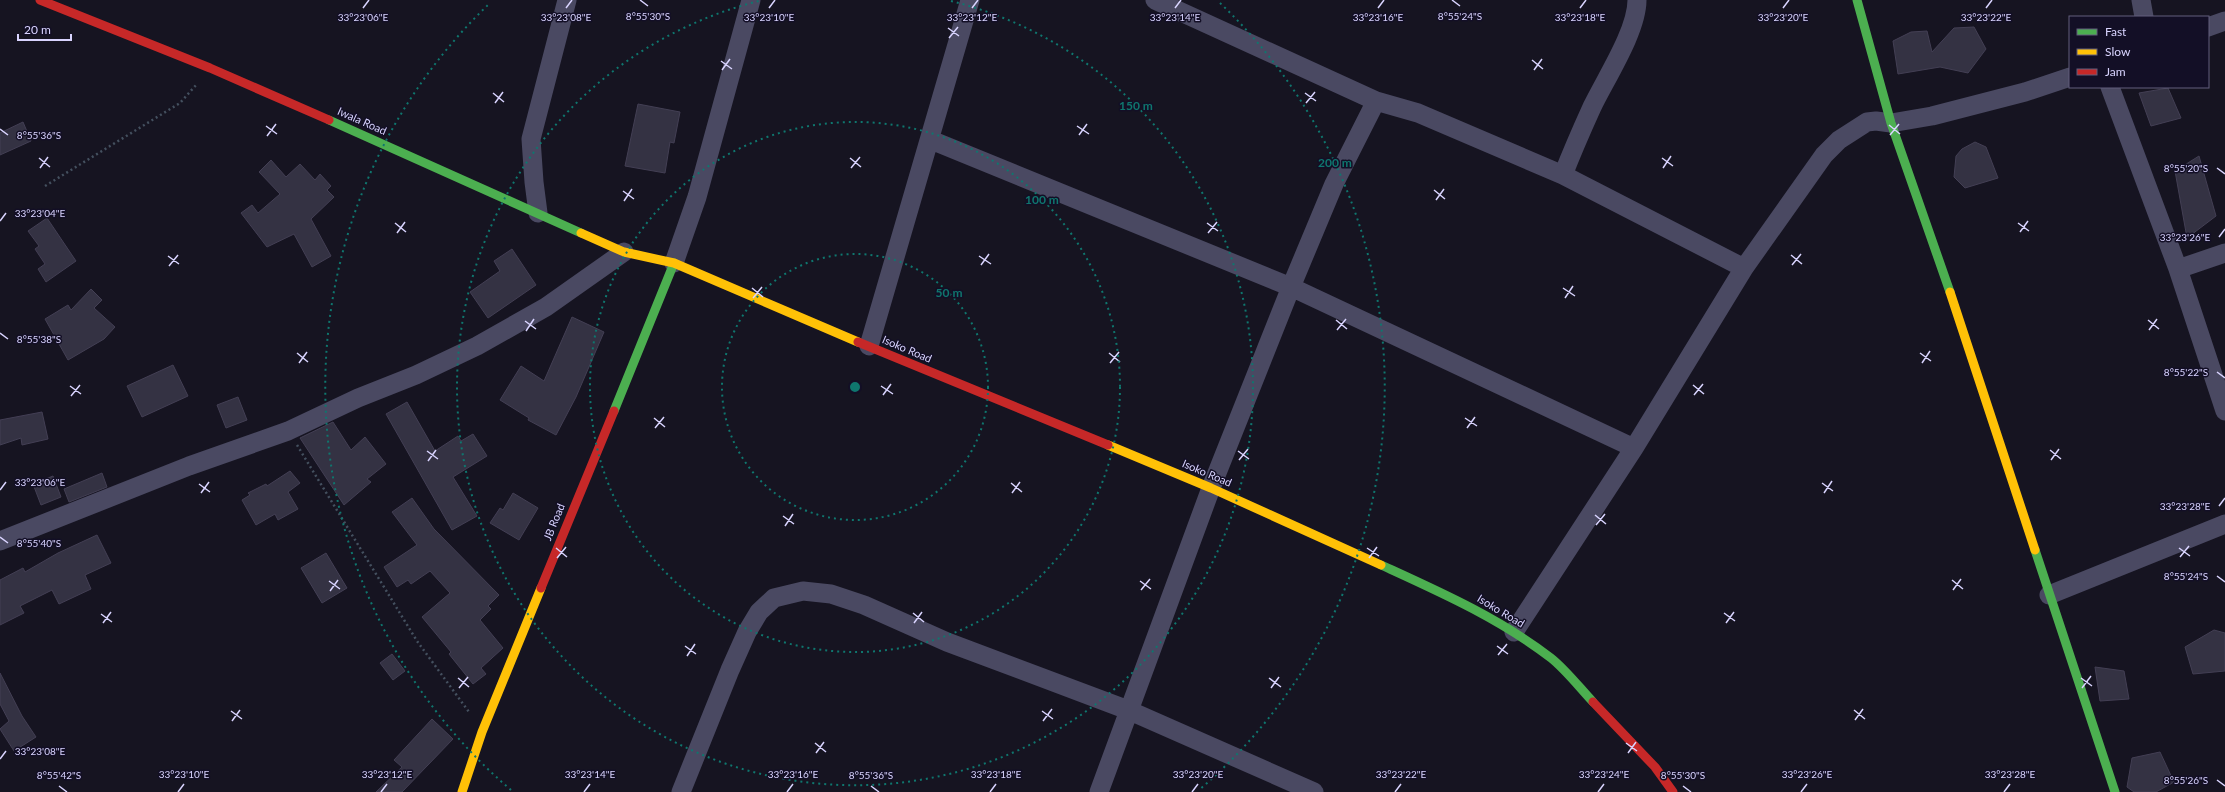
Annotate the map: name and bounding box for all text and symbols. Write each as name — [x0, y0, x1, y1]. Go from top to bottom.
text: 8°55'30"S — [626, 10, 670, 22]
text: 8°55'24"S — [1438, 10, 1482, 22]
text: 33°23'06"E — [338, 11, 388, 23]
text: 33°23'08"E — [541, 11, 591, 23]
text: 33°23'10"E — [744, 11, 794, 23]
text: 33°23'12"E — [947, 11, 997, 23]
text: 33°23'14"E — [1150, 11, 1200, 23]
text: 33°23'16"E — [1353, 11, 1403, 23]
text: 33°23'18"E — [1555, 11, 1605, 23]
text: 33°23'20"E — [1758, 11, 1808, 23]
text: 33°23'22"E — [1961, 11, 2011, 23]
scale bar — [18, 16, 71, 42]
legend — [2069, 16, 2209, 88]
text: 20 m — [24, 22, 51, 37]
text: Fast — [2105, 24, 2127, 39]
text: Slow — [2105, 44, 2131, 59]
text: Jam — [2105, 64, 2126, 79]
text: 150 m — [1119, 98, 1153, 113]
street label: Iwala Road — [336, 104, 389, 137]
text: 8°55'36"S — [17, 129, 61, 141]
text: 200 m — [1318, 155, 1352, 170]
text: 8°55'20"S — [2164, 162, 2208, 174]
text: 100 m — [1025, 192, 1059, 207]
text: 33°23'04"E — [15, 207, 65, 219]
text: 33°23'26"E — [2160, 231, 2210, 243]
text: 50 m — [936, 285, 962, 300]
street label: Isoko Road — [880, 332, 934, 365]
text: 8°55'38"S — [17, 333, 61, 345]
text: 8°55'22"S — [2164, 366, 2208, 378]
centre of rings — [848, 380, 862, 394]
street label: Isoko Road — [1180, 456, 1234, 489]
text: 33°23'06"E — [15, 476, 65, 488]
text: 33°23'28"E — [2160, 500, 2210, 512]
street label: JB Road — [540, 501, 567, 542]
text: 8°55'40"S — [17, 537, 61, 549]
text: 8°55'24"S — [2164, 570, 2208, 582]
street label: Isoko Road — [1475, 591, 1527, 630]
text: 33°23'08"E — [15, 745, 65, 757]
text: 33°23'10"E — [159, 768, 209, 780]
text: 33°23'12"E — [362, 768, 412, 780]
text: 33°23'14"E — [565, 768, 615, 780]
text: 33°23'16"E — [768, 768, 818, 780]
text: 33°23'18"E — [971, 768, 1021, 780]
text: 33°23'20"E — [1173, 768, 1223, 780]
text: 33°23'22"E — [1376, 768, 1426, 780]
text: 33°23'24"E — [1579, 768, 1629, 780]
text: 33°23'26"E — [1782, 768, 1832, 780]
text: 33°23'28"E — [1985, 768, 2035, 780]
text: 8°55'42"S — [37, 769, 81, 781]
text: 8°55'36"S — [849, 769, 893, 781]
text: 8°55'30"S — [1661, 769, 1705, 781]
text: 8°55'26"S — [2164, 774, 2208, 786]

